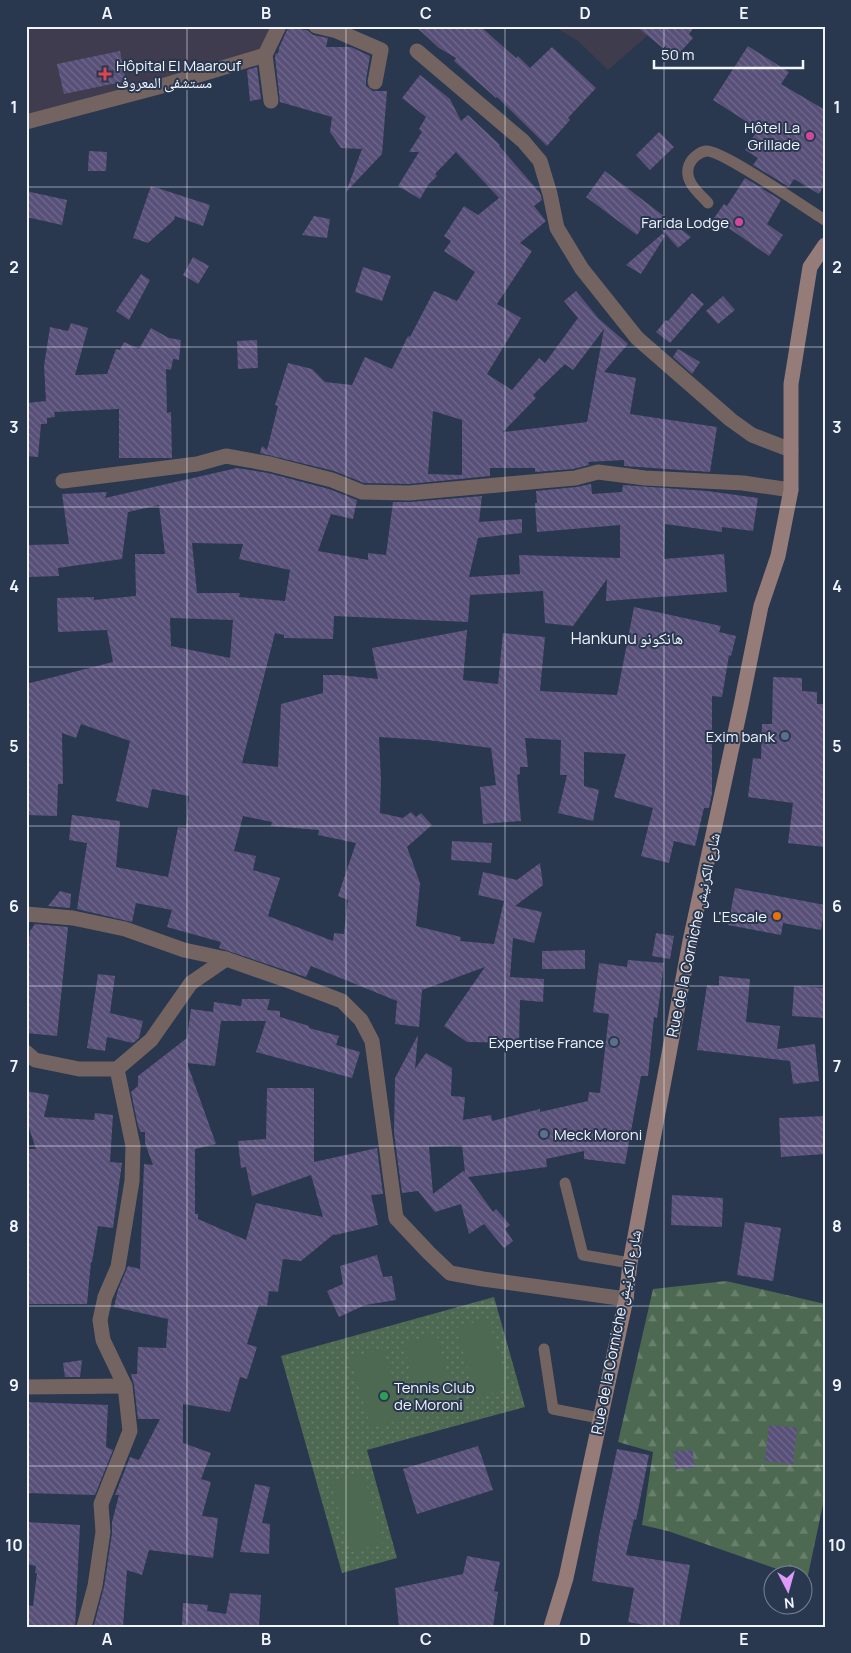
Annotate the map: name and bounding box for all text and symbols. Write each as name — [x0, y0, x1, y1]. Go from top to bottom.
text: A — [102, 2, 113, 24]
text: B — [261, 2, 271, 24]
text: C — [420, 2, 432, 24]
text: D — [579, 2, 591, 24]
text: E — [739, 2, 749, 24]
scale bar — [654, 38, 802, 70]
text: 50 m — [661, 44, 695, 65]
place label: Hôpital El Maarouf مستشفى المعروف — [116, 55, 242, 93]
marker: Hôpital El Maarouf مستشفى المعروف — [98, 67, 112, 81]
text: 1 — [10, 96, 18, 118]
text: 1 — [833, 96, 841, 118]
place label: Hôtel La Grillade — [744, 117, 800, 155]
marker: Hôtel La Grillade — [804, 130, 816, 142]
place label: Farida Lodge — [641, 212, 729, 233]
marker: Farida Lodge — [733, 216, 745, 228]
text: 2 — [9, 256, 19, 278]
text: 2 — [832, 256, 842, 278]
text: 3 — [9, 416, 19, 438]
text: 3 — [832, 416, 842, 438]
text: 4 — [9, 575, 19, 597]
text: 4 — [832, 575, 842, 597]
district label: Hankunu هانكونو — [571, 627, 683, 649]
place label: Exim bank — [706, 726, 776, 747]
marker: Exim bank — [779, 730, 791, 742]
text: 5 — [9, 735, 19, 757]
text: 5 — [832, 735, 842, 757]
street label: Rue de la Corniche شارع الكرنيش — [661, 831, 725, 1039]
text: 6 — [9, 895, 19, 917]
text: 6 — [832, 895, 842, 917]
place label: L'Escale — [713, 906, 767, 927]
marker: L'Escale — [771, 910, 783, 922]
place label: Expertise France — [489, 1032, 604, 1053]
marker: Expertise France — [608, 1036, 620, 1048]
text: 7 — [10, 1055, 18, 1077]
text: 7 — [833, 1055, 841, 1077]
place label: Meck Moroni — [554, 1124, 642, 1145]
marker: Meck Moroni — [538, 1128, 550, 1140]
text: 8 — [9, 1215, 19, 1237]
text: 8 — [832, 1215, 842, 1237]
street label: Rue de la Corniche شارع الكرنيش — [586, 1228, 646, 1436]
text: 9 — [9, 1374, 19, 1396]
text: 9 — [832, 1374, 842, 1396]
place label: Tennis Club de Moroni — [394, 1377, 475, 1415]
marker: Tennis Club de Moroni — [378, 1390, 390, 1402]
text: 10 — [5, 1534, 23, 1556]
text: 10 — [828, 1534, 846, 1556]
north arrow — [764, 1566, 814, 1616]
text: N — [783, 1593, 795, 1613]
text: A — [102, 1628, 113, 1650]
text: B — [261, 1628, 271, 1650]
text: C — [420, 1628, 432, 1650]
text: D — [579, 1628, 591, 1650]
text: E — [739, 1628, 749, 1650]

